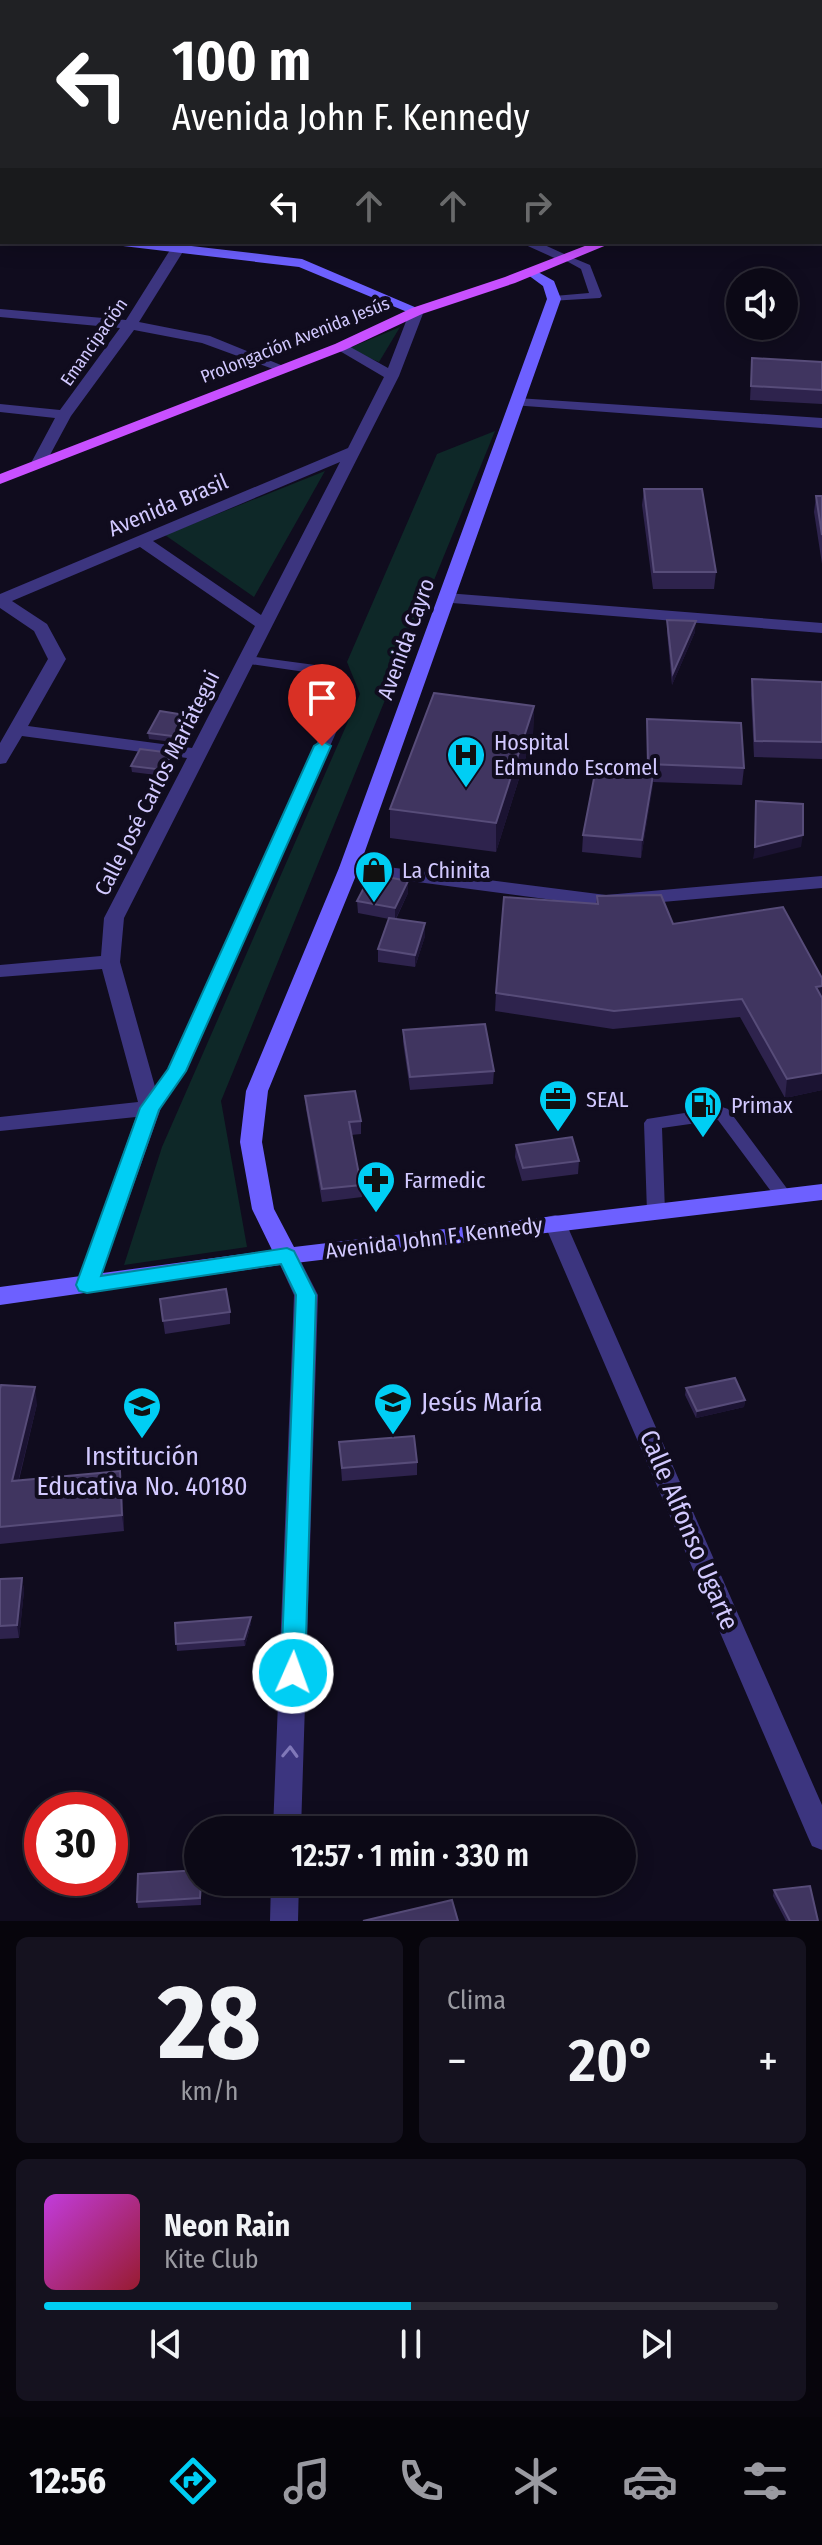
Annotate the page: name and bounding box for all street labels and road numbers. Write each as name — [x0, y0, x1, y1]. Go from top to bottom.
street label: Prolongación Avenida Jesús — [197, 292, 393, 388]
street label: Emancipación — [56, 294, 132, 390]
street label: Avenida Brasil — [104, 468, 232, 542]
street label: Avenida Cayro — [372, 575, 440, 703]
street label: Calle José Carlos Mariátegui — [89, 666, 225, 900]
street label: Avenida John F. Kennedy — [324, 1211, 544, 1265]
street label: Calle Alfonso Ugarte — [633, 1425, 745, 1635]

